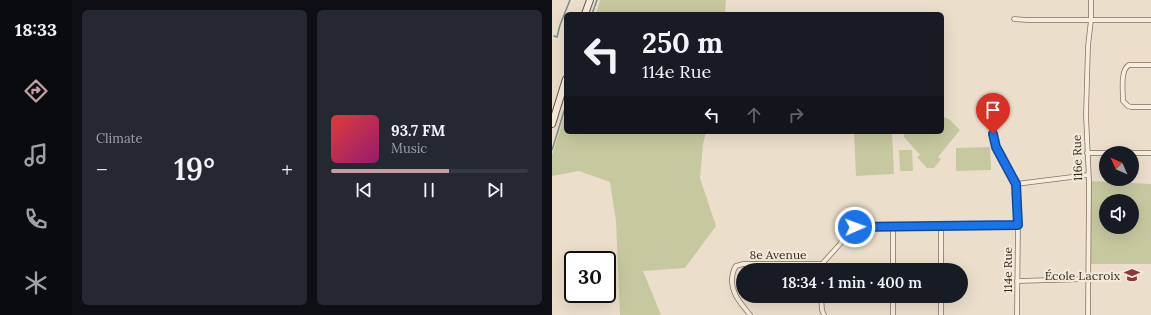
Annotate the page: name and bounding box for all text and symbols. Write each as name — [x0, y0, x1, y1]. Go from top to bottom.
text: 18:33 — [15, 18, 57, 41]
text: 250 m — [642, 25, 723, 61]
icon: left — [576, 28, 628, 80]
text: 114e Rue — [642, 60, 711, 83]
icon: directions — [22, 77, 50, 105]
pin — [976, 93, 1010, 134]
icon: arrive — [982, 99, 1004, 121]
icon: left — [701, 104, 723, 126]
icon: ahead — [743, 104, 765, 126]
icon: right — [785, 104, 807, 126]
text: 93.7 FM — [391, 121, 445, 140]
text: Climate — [96, 130, 143, 147]
street label: 116e Rue — [1069, 134, 1085, 182]
text: Music — [391, 140, 427, 157]
icon: music — [22, 141, 50, 169]
north arrow — [1099, 146, 1139, 186]
map controls — [1099, 146, 1139, 234]
text: 19° — [174, 150, 215, 188]
text: − — [96, 155, 108, 183]
text: + — [281, 155, 293, 183]
icon: previous — [353, 179, 375, 201]
icon: pause — [418, 179, 440, 201]
icon: next — [484, 179, 506, 201]
button: sound — [1099, 194, 1139, 234]
icon: phone — [22, 205, 50, 233]
position arrow — [834, 206, 876, 248]
street label: 114e Rue — [1000, 246, 1015, 293]
street label: 8e Avenue — [749, 247, 807, 262]
speed limit sign: 30 — [564, 251, 616, 303]
school or university icon: École Lacroix — [1123, 266, 1141, 284]
place label: École Lacroix — [1045, 268, 1121, 283]
icon: climate — [22, 269, 50, 297]
text: 18:34 · 1 min · 400 m — [782, 273, 922, 292]

